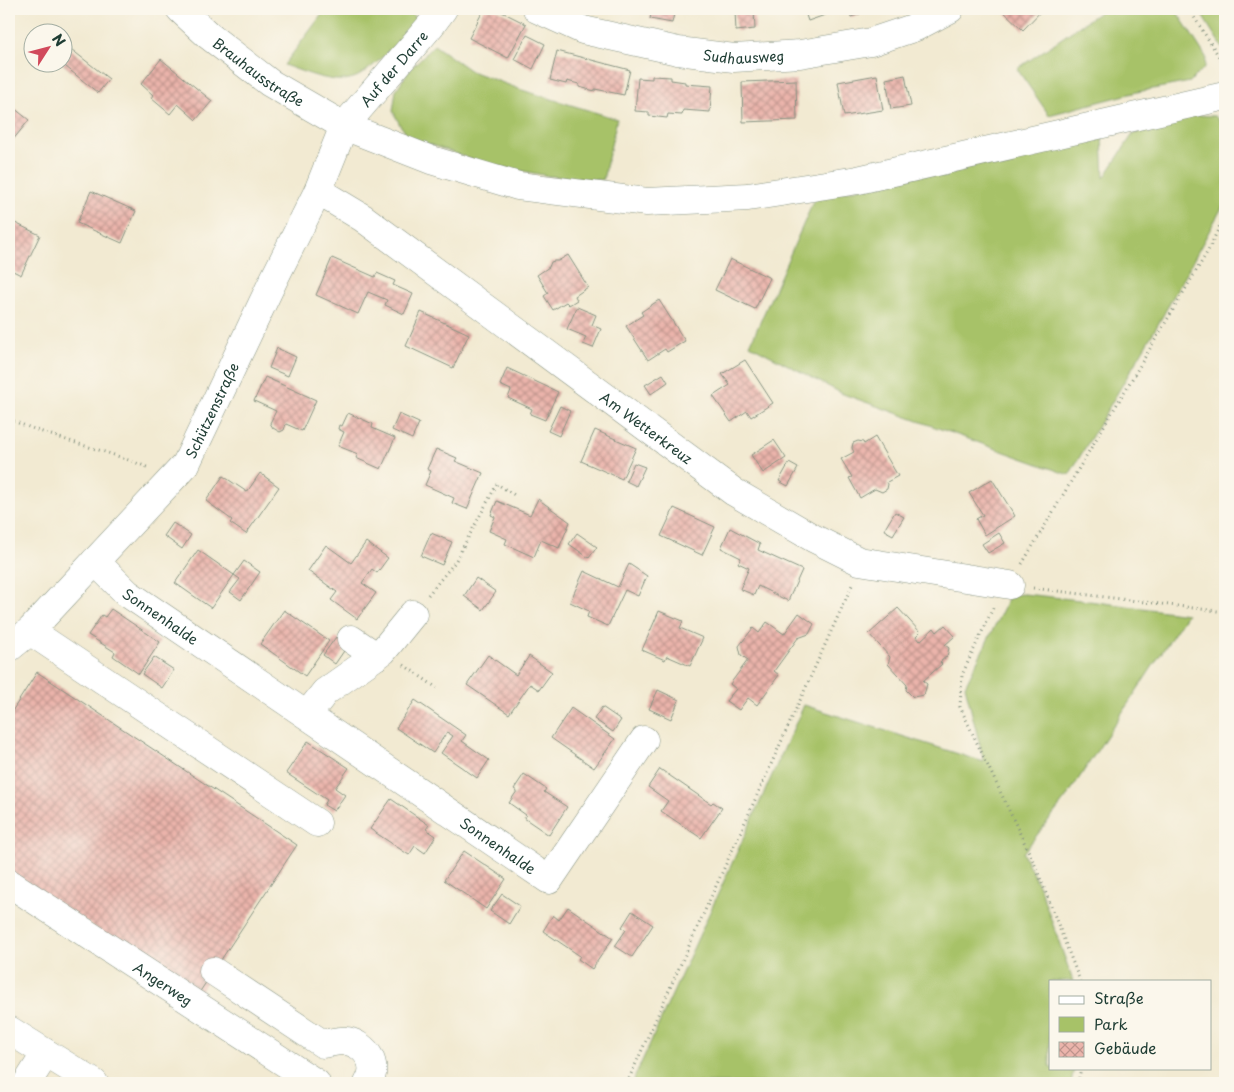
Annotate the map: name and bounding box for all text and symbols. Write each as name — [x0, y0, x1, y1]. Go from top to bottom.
north arrow — [22, 22, 72, 72]
street label: Auf der Darre — [355, 26, 432, 111]
text: N — [47, 29, 71, 51]
street label: Brauhausstraße — [209, 32, 308, 111]
street label: Sudhausweg — [702, 44, 785, 69]
street label: Schützenstraße — [180, 359, 243, 462]
street label: Am Wetterkreuz — [596, 386, 698, 469]
street label: Sonnenhalde — [118, 583, 203, 649]
street label: Sonnenhalde — [456, 812, 541, 879]
street label: Angerweg — [129, 956, 197, 1010]
legend — [1049, 980, 1212, 1070]
text: Straße — [1094, 986, 1144, 1009]
text: Park — [1094, 1012, 1128, 1035]
text: Gebäude — [1094, 1036, 1156, 1059]

